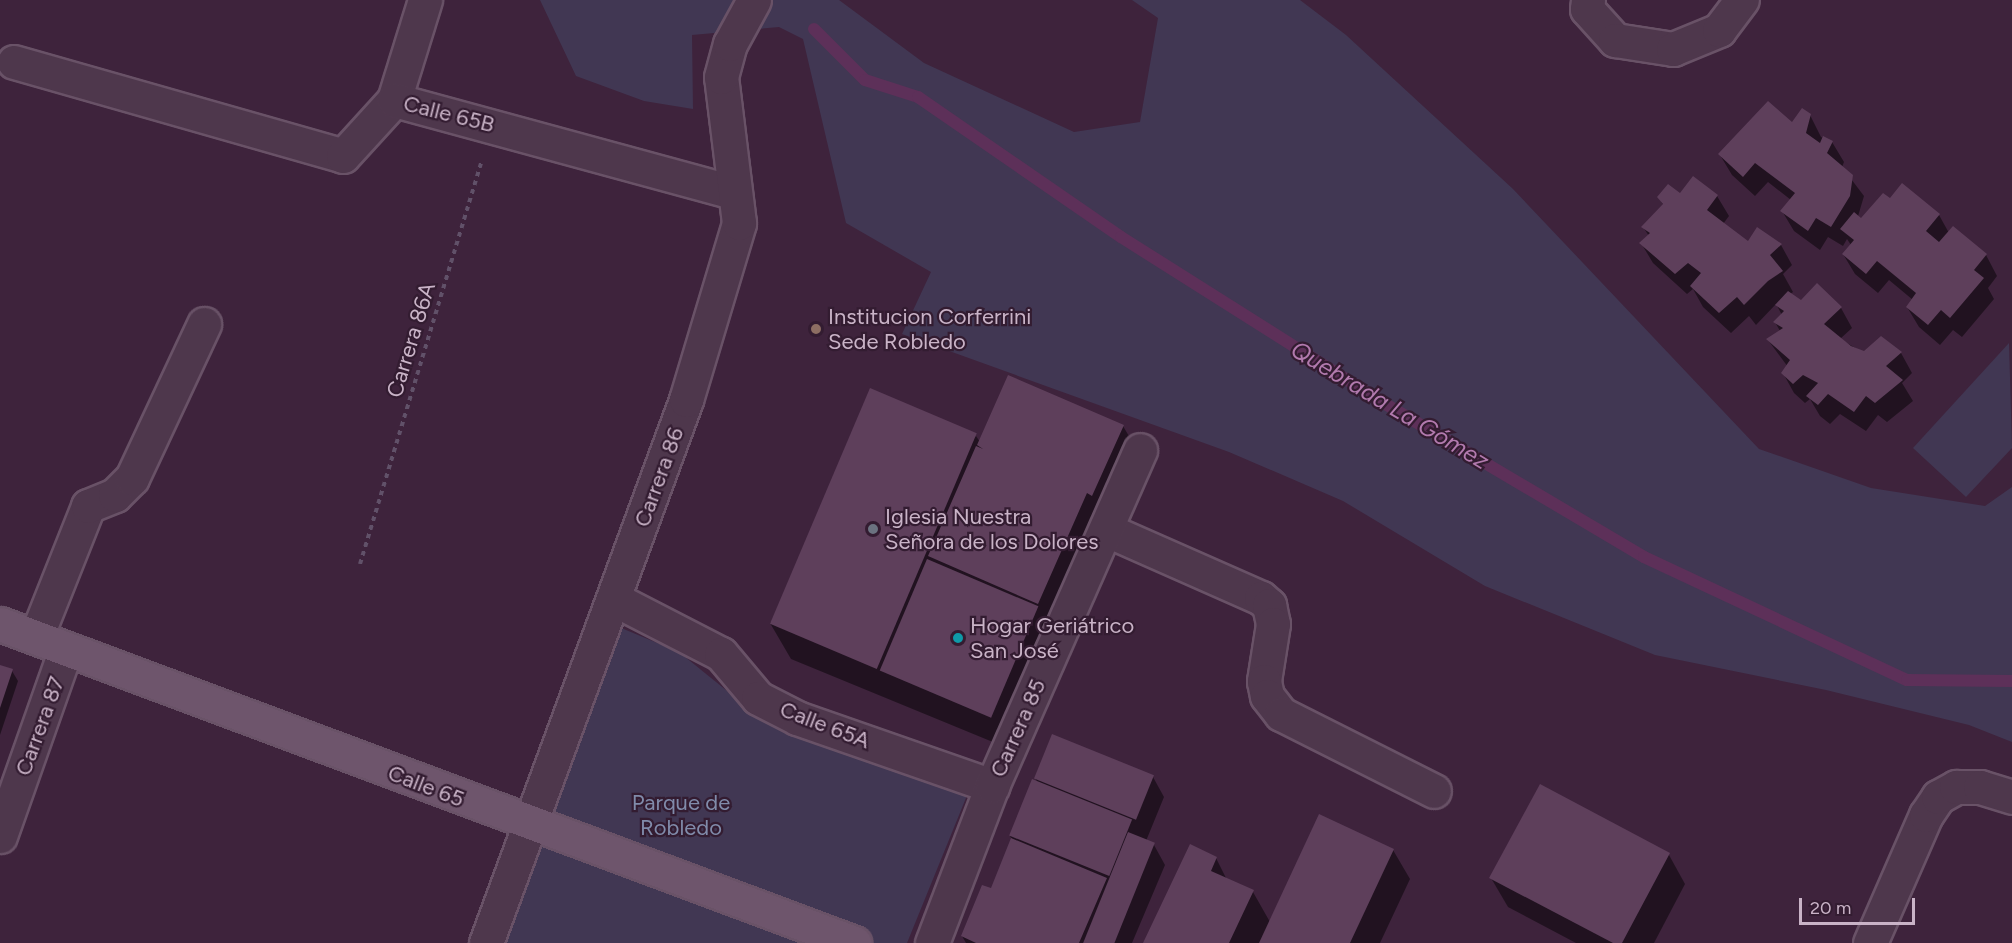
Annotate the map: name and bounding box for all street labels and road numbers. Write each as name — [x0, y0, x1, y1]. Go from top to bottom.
street label: Calle 65B — [401, 90, 497, 138]
street label: Carrera 86A — [381, 279, 441, 401]
street label: Carrera 86 — [629, 424, 689, 530]
street label: Carrera 87 — [10, 673, 70, 779]
street label: Carrera 85 — [985, 675, 1051, 781]
street label: Calle 65A — [776, 696, 874, 754]
street label: Calle 65 — [384, 759, 468, 813]

